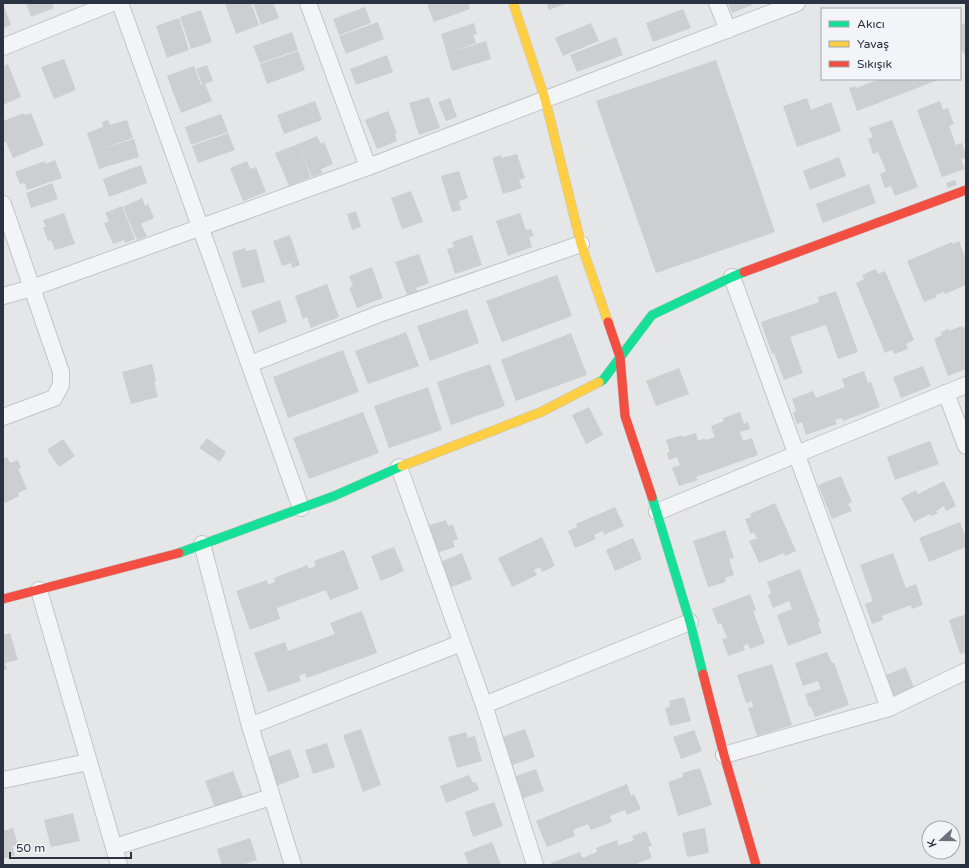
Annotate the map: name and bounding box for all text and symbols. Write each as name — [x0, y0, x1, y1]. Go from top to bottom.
legend — [821, 8, 961, 80]
text: Akıcı — [857, 17, 885, 31]
text: Yavaş — [857, 37, 889, 51]
text: Sıkışık — [857, 57, 893, 71]
north arrow — [921, 820, 961, 860]
scale bar — [10, 834, 131, 860]
text: K — [925, 837, 940, 849]
text: 50 m — [16, 841, 45, 855]

